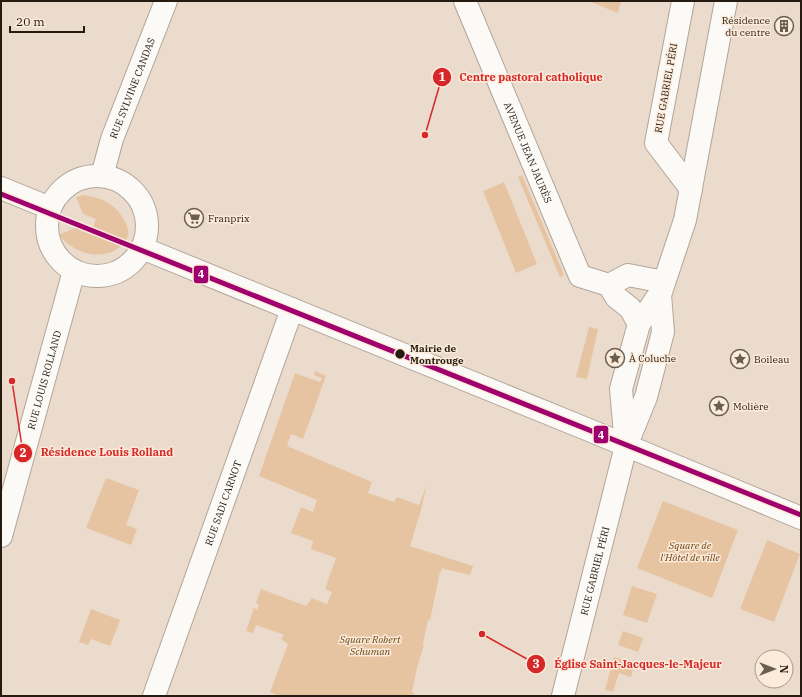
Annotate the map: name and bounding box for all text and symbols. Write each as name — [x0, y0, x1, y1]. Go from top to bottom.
scale bar — [10, 8, 84, 34]
text: 20 m — [16, 14, 45, 29]
place label: Résidence du centre — [722, 14, 770, 39]
building icon: Résidence du centre — [773, 15, 795, 37]
street label: RUE SYLVINE CANDAS — [106, 36, 158, 140]
street label: RUE GABRIEL PÉRI — [652, 42, 680, 134]
callout: Centre pastoral catholique — [432, 66, 611, 89]
text: 1 — [438, 69, 446, 84]
text: Centre pastoral catholique — [459, 70, 603, 84]
street label: AVENUE JEAN JAURÈS — [501, 100, 555, 205]
supermarket icon: Franprix — [183, 207, 205, 229]
place label: Franprix — [208, 212, 250, 225]
line badge: 4 — [193, 265, 209, 284]
text: 4 — [198, 267, 205, 281]
street label: RUE LOUIS ROLLAND — [24, 329, 64, 431]
place label: Mairie de Montrouge — [410, 342, 464, 367]
marker: Mairie de Montrouge — [393, 347, 407, 361]
place icon: À Coluche — [604, 347, 626, 369]
place icon: Boileau — [729, 348, 751, 370]
place label: À Coluche — [629, 352, 676, 365]
place label: Boileau — [754, 353, 790, 366]
place icon: Molière — [708, 395, 730, 417]
place label: Molière — [733, 400, 769, 413]
line badge: 4 — [593, 425, 609, 444]
text: 4 — [598, 428, 605, 442]
callout: Résidence Louis Rolland — [13, 441, 181, 464]
text: 2 — [19, 445, 27, 460]
text: Résidence Louis Rolland — [41, 445, 173, 459]
street label: RUE SADI CARNOT — [202, 458, 244, 547]
street label: RUE GABRIEL PÉRI — [577, 525, 612, 617]
park label: Square de l'Hôtel de ville — [660, 539, 720, 564]
park label: Square Robert Schuman — [338, 633, 401, 658]
north arrow — [754, 649, 794, 689]
callout: Église Saint-Jacques-le-Majeur — [526, 652, 730, 675]
text: 3 — [532, 656, 540, 671]
text: Église Saint-Jacques-le-Majeur — [554, 656, 722, 671]
text: N — [777, 665, 791, 674]

